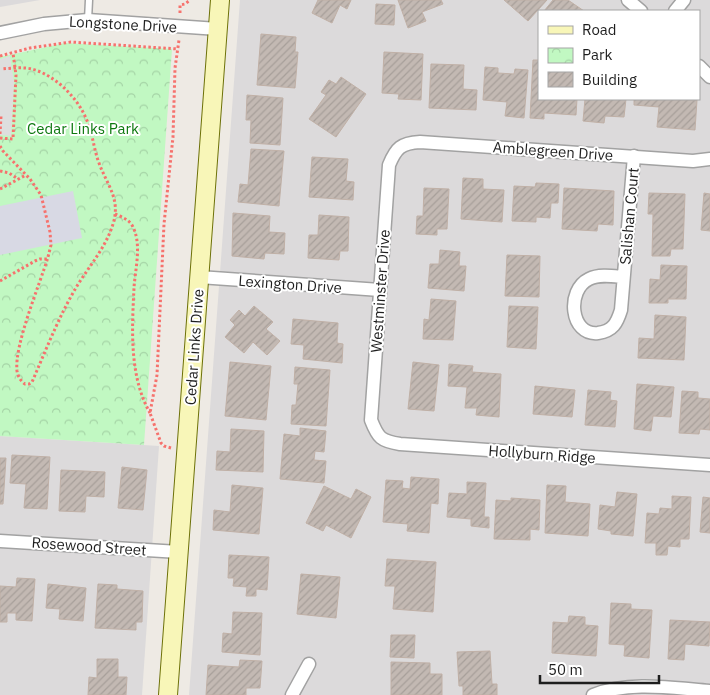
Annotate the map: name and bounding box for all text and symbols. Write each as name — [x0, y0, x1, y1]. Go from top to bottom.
legend — [538, 10, 700, 100]
street label: Longstone Drive — [69, 12, 177, 36]
text: Road — [582, 20, 617, 39]
text: Park — [582, 45, 612, 64]
text: Building — [582, 70, 637, 89]
park label: Cedar Links Park — [27, 119, 139, 138]
street label: Amblegreen Drive — [492, 137, 614, 165]
street label: Salishan Court — [615, 167, 643, 265]
street label: Westminster Drive — [366, 229, 394, 353]
street label: Lexington Drive — [238, 271, 342, 297]
street label: Cedar Links Drive — [180, 288, 208, 406]
street label: Hollyburn Ridge — [488, 441, 596, 467]
street label: Rosewood Street — [31, 533, 147, 559]
scale bar — [540, 652, 659, 684]
text: 50 m — [548, 660, 583, 679]

